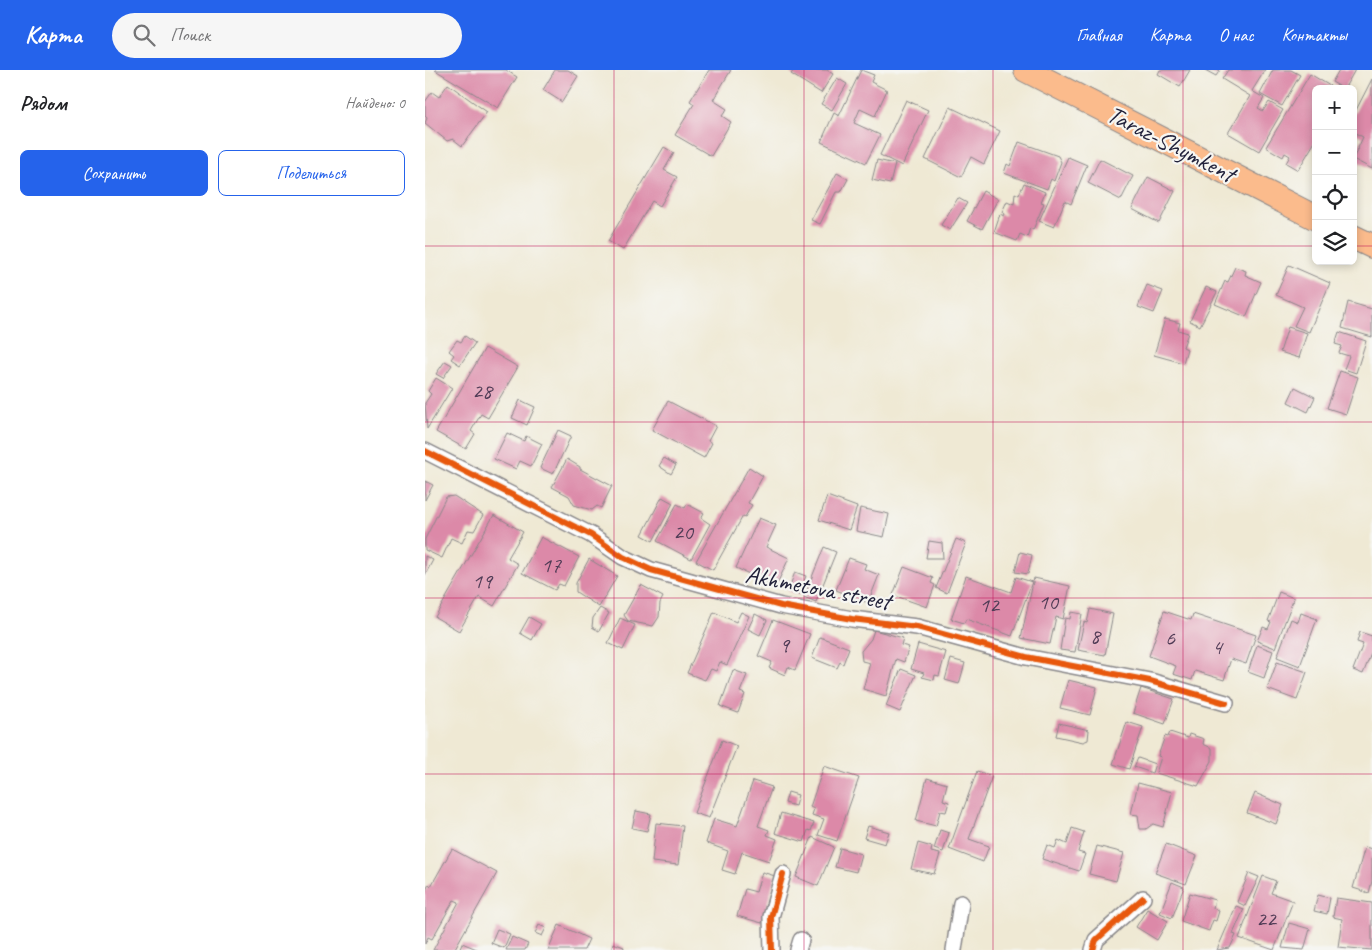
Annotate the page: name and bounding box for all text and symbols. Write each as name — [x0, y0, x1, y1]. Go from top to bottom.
search box — [112, 13, 462, 58]
text: Карта — [25, 20, 82, 50]
icon: search — [130, 21, 158, 49]
text: Поиск — [170, 23, 210, 47]
text: Главная — [1077, 24, 1122, 46]
text: Карта — [1150, 24, 1191, 46]
text: О нас — [1219, 24, 1254, 46]
text: Контакты — [1282, 24, 1347, 46]
map controls — [1312, 85, 1357, 265]
button: + — [1312, 85, 1357, 130]
text: Рядом — [20, 90, 67, 116]
text: Найдено: 0 — [345, 93, 405, 113]
street label: Taraz-Shymkent — [1102, 98, 1243, 191]
button: − — [1312, 130, 1357, 175]
button: Сохранить — [20, 150, 208, 196]
button: Поделиться — [218, 150, 405, 196]
button: locate — [1312, 175, 1357, 220]
button: layers — [1312, 220, 1357, 265]
house number: 28 — [472, 377, 494, 405]
house number: 20 — [673, 518, 695, 546]
house number: 17 — [541, 551, 562, 579]
street label: Akhmetova street — [743, 558, 897, 618]
house number: 19 — [472, 567, 494, 595]
house number: 10 — [1038, 588, 1060, 616]
house number: 12 — [979, 591, 1001, 619]
house number: 8 — [1090, 622, 1102, 650]
house number: 6 — [1165, 624, 1176, 652]
house number: 9 — [779, 631, 791, 659]
house number: 4 — [1212, 633, 1224, 661]
house number: 22 — [1256, 905, 1278, 933]

